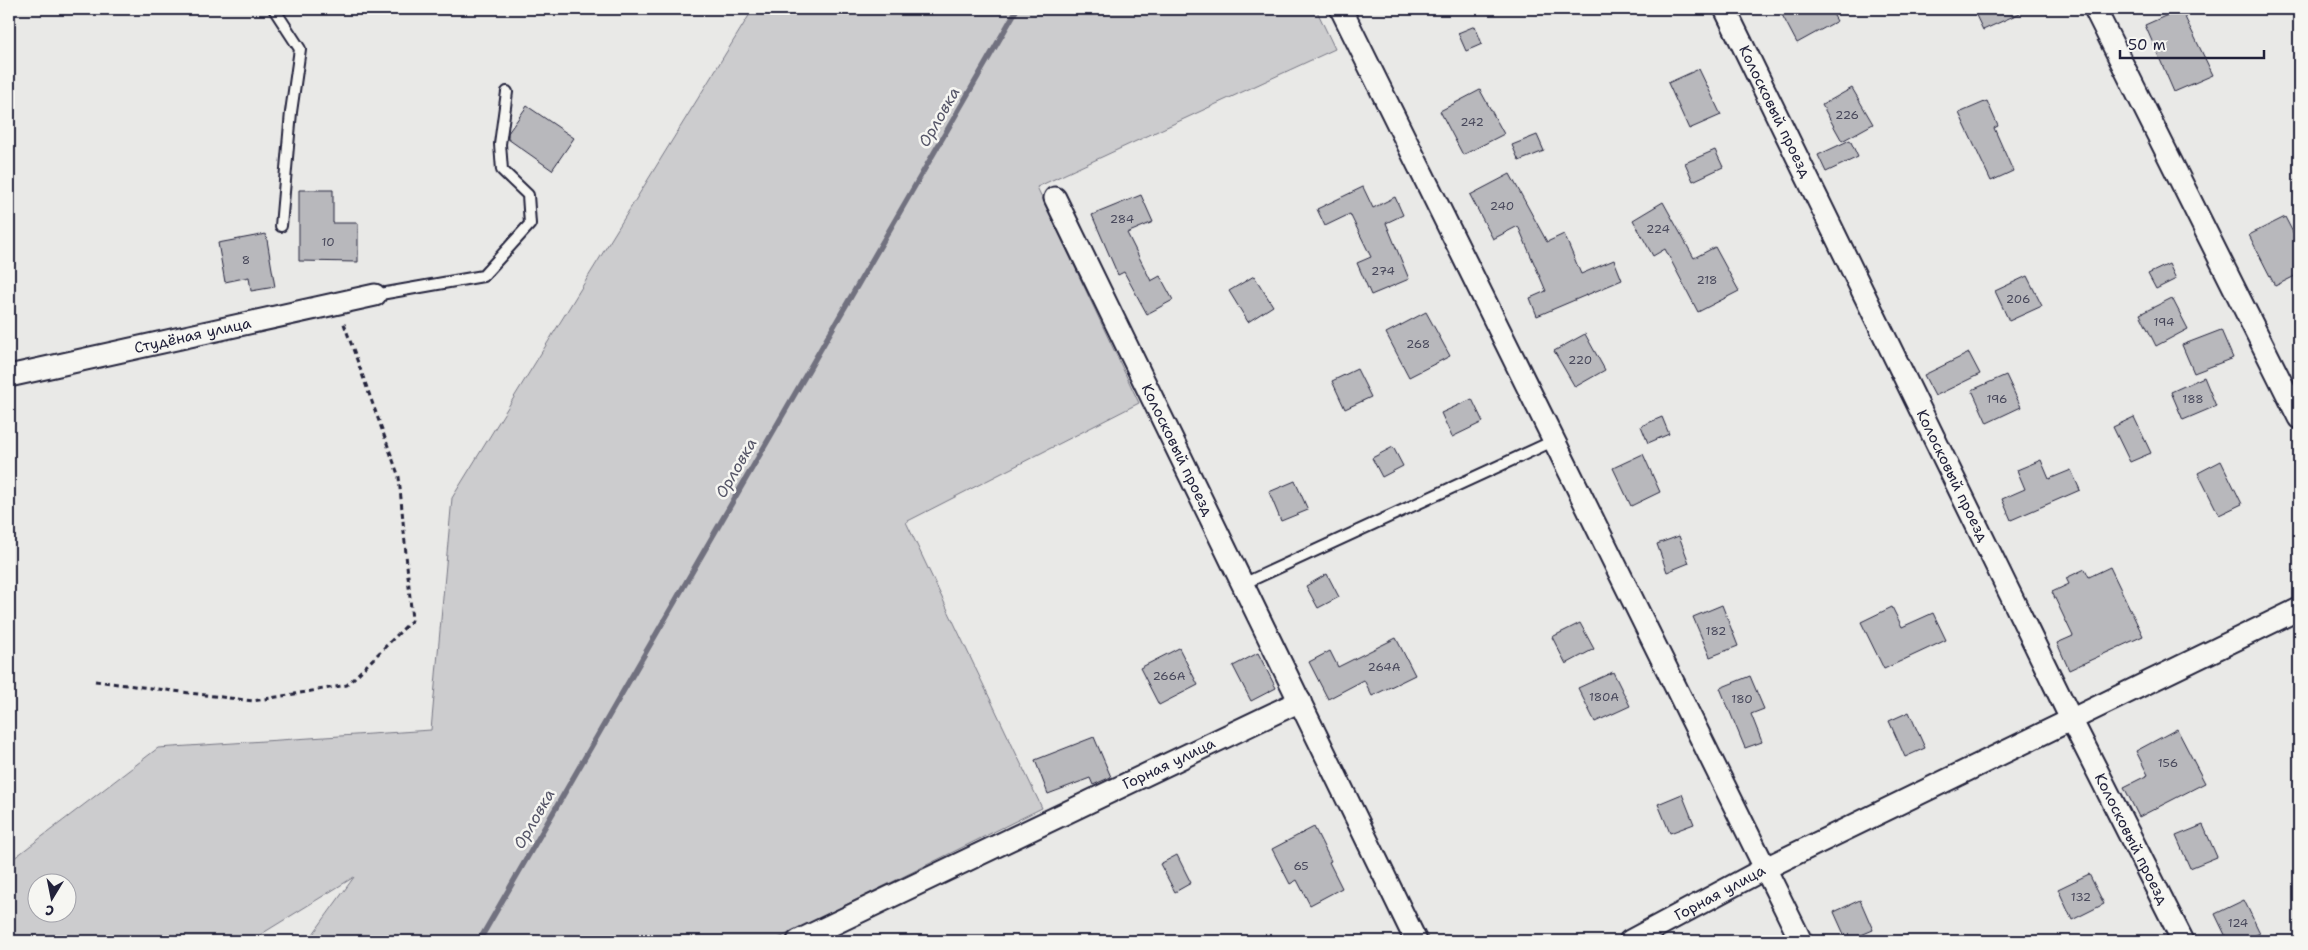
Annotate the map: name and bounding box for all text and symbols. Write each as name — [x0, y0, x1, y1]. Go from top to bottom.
scale bar — [2120, 28, 2264, 60]
text: 50 m — [2128, 35, 2166, 55]
street label: Колосковый проезд — [1734, 42, 1816, 181]
water label: Орловка — [913, 83, 965, 151]
house number: 226 — [1835, 107, 1859, 123]
house number: 242 — [1460, 114, 1484, 130]
house number: 240 — [1490, 198, 1514, 214]
house number: 284 — [1110, 211, 1134, 227]
house number: 224 — [1646, 221, 1670, 237]
house number: 10 — [321, 234, 335, 250]
house number: 8 — [242, 252, 250, 268]
house number: 274 — [1371, 263, 1395, 279]
house number: 218 — [1696, 272, 1718, 288]
house number: 206 — [2006, 291, 2030, 307]
street label: Студёная улица — [132, 313, 254, 358]
house number: 194 — [2154, 314, 2174, 330]
house number: 268 — [1406, 336, 1430, 352]
house number: 220 — [1568, 352, 1592, 368]
street label: Колосковый проезд — [1137, 380, 1218, 520]
house number: 196 — [1986, 391, 2008, 407]
house number: 188 — [2182, 391, 2204, 407]
street label: Колосковый проезд — [1912, 406, 1993, 545]
water label: Орловка — [710, 434, 762, 502]
house number: 182 — [1706, 623, 1726, 639]
house number: 264А — [1368, 659, 1401, 675]
house number: 266А — [1152, 668, 1186, 684]
house number: 180А — [1589, 689, 1619, 705]
house number: 180 — [1731, 691, 1753, 707]
street label: Горная улица — [1119, 733, 1219, 794]
house number: 156 — [2158, 755, 2178, 771]
street label: Колосковый проезд — [2090, 770, 2173, 908]
water label: Орловка — [508, 785, 560, 853]
house number: 65 — [1293, 858, 1309, 874]
street label: Горная улица — [1671, 860, 1769, 925]
north arrow — [28, 872, 78, 922]
house number: 132 — [2071, 889, 2091, 905]
text: С — [44, 901, 56, 920]
house number: 124 — [2228, 915, 2248, 931]

